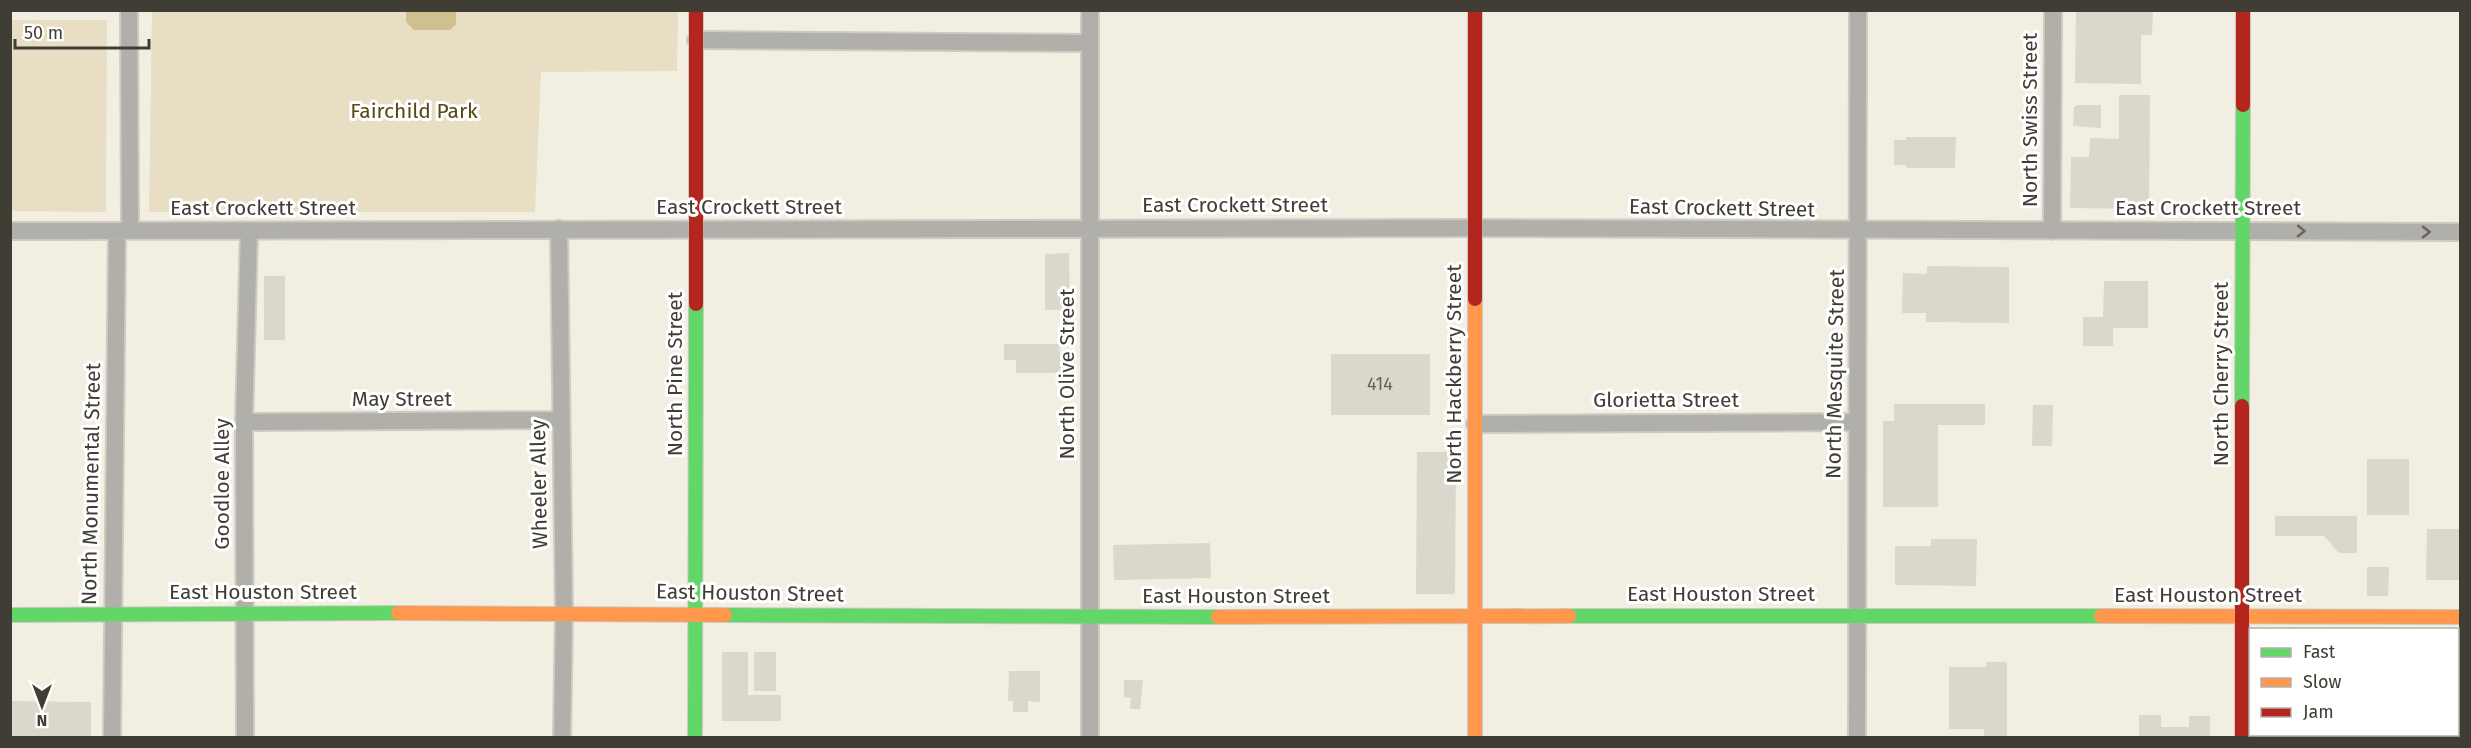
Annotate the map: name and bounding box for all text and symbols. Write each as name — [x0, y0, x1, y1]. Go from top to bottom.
scale bar — [15, 12, 148, 50]
text: 50 m — [24, 22, 63, 44]
street label: North Swiss Street — [2017, 32, 2043, 207]
park label: Fairchild Park — [350, 98, 478, 124]
street label: East Crockett Street — [1142, 192, 1328, 218]
street label: East Crockett Street — [1629, 193, 1816, 223]
street label: East Crockett Street — [656, 194, 842, 220]
street label: East Crockett Street — [170, 195, 356, 221]
street label: East Crockett Street — [2115, 195, 2301, 221]
one-way arrow — [2297, 225, 2306, 237]
one-way arrow — [2421, 226, 2430, 238]
street label: North Hackberry Street — [1441, 264, 1467, 484]
street label: North Mesquite Street — [1820, 269, 1850, 479]
street label: North Cherry Street — [2208, 281, 2234, 466]
street label: North Olive Street — [1054, 288, 1080, 460]
street label: North Pine Street — [662, 291, 688, 456]
street label: North Monumental Street — [76, 362, 106, 605]
house number: 414 — [1367, 373, 1393, 395]
street label: May Street — [352, 386, 453, 412]
street label: Glorietta Street — [1593, 387, 1739, 413]
street label: Goodloe Alley — [209, 418, 235, 550]
street label: Wheeler Alley — [525, 418, 553, 549]
street label: East Houston Street — [656, 578, 845, 608]
street label: East Houston Street — [169, 579, 357, 605]
street label: East Houston Street — [1627, 581, 1815, 607]
street label: East Houston Street — [2114, 582, 2302, 608]
street label: East Houston Street — [1142, 583, 1330, 609]
legend — [2249, 628, 2459, 736]
text: Fast — [2303, 641, 2336, 663]
text: Slow — [2303, 671, 2342, 693]
north arrow — [12, 676, 72, 736]
text: Jam — [2303, 701, 2334, 723]
text: N — [37, 711, 47, 730]

